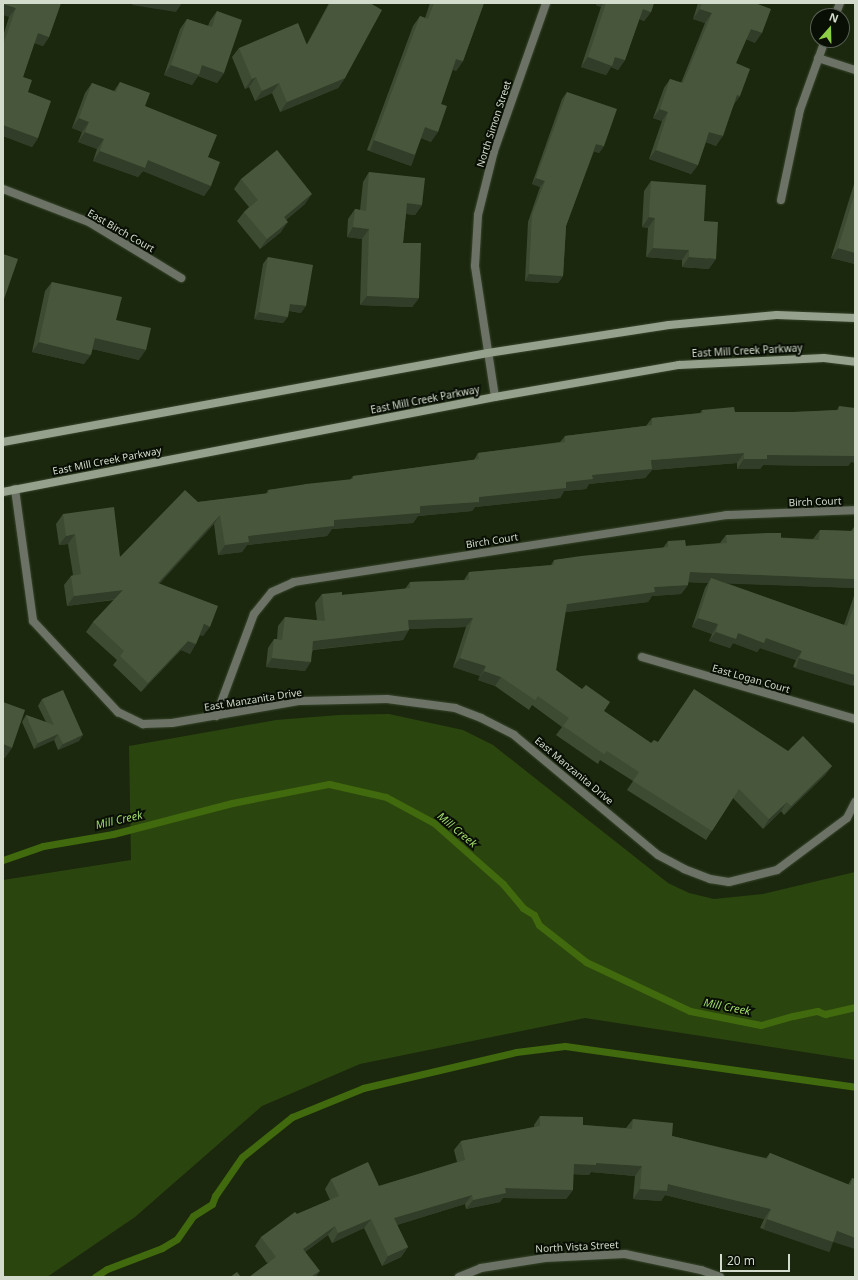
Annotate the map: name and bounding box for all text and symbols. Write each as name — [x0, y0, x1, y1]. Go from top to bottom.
north arrow — [810, 8, 850, 48]
text: N — [827, 9, 841, 26]
street label: North Simon Street — [474, 79, 514, 169]
street label: East Birch Court — [86, 207, 156, 255]
street label: East Mill Creek Parkway — [691, 342, 803, 360]
street label: East Mill Creek Parkway — [369, 384, 481, 416]
street label: East Mill Creek Parkway — [51, 445, 163, 477]
street label: Birch Court — [788, 495, 842, 509]
street label: Birch Court — [465, 531, 519, 551]
street label: East Logan Court — [711, 662, 791, 696]
street label: East Manzanita Drive — [203, 686, 303, 714]
street label: East Manzanita Drive — [532, 735, 616, 807]
water label: Mill Creek — [94, 808, 144, 832]
water label: Mill Creek — [435, 810, 479, 850]
water label: Mill Creek — [702, 996, 752, 1018]
street label: North Vista Street — [535, 1239, 619, 1255]
scale bar — [722, 1246, 792, 1272]
text: 20 m — [727, 1252, 755, 1269]

